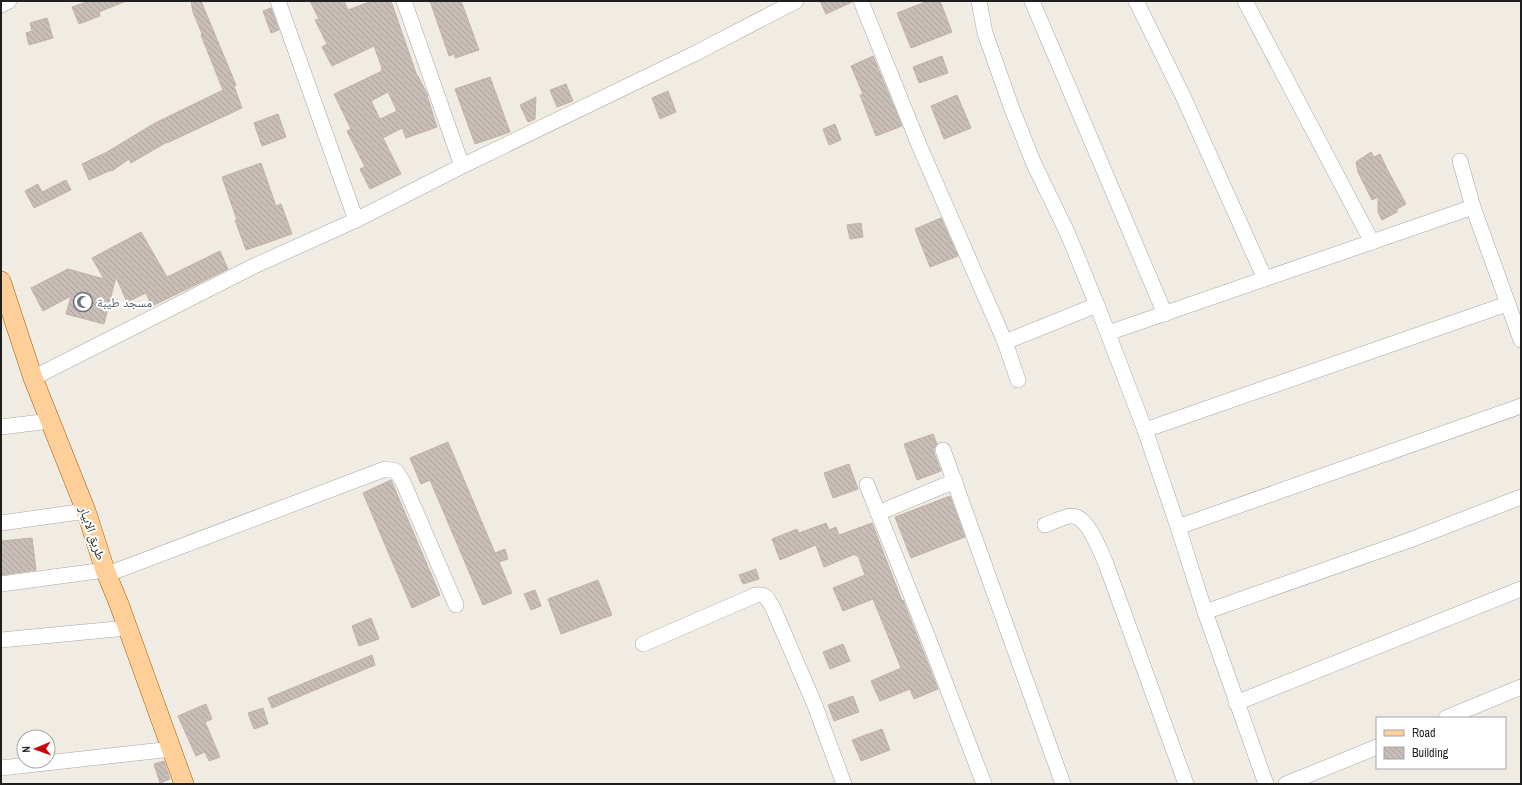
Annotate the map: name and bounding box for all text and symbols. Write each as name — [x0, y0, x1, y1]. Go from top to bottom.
mosque icon: مسجد طيبة — [72, 291, 94, 313]
place label: مسجد طيبة — [97, 294, 152, 311]
street label: طريق الابيار — [75, 503, 110, 562]
legend — [1376, 717, 1506, 769]
text: Road — [1412, 725, 1436, 741]
north arrow — [16, 729, 56, 769]
text: Building — [1412, 745, 1449, 761]
text: N — [19, 746, 33, 753]

